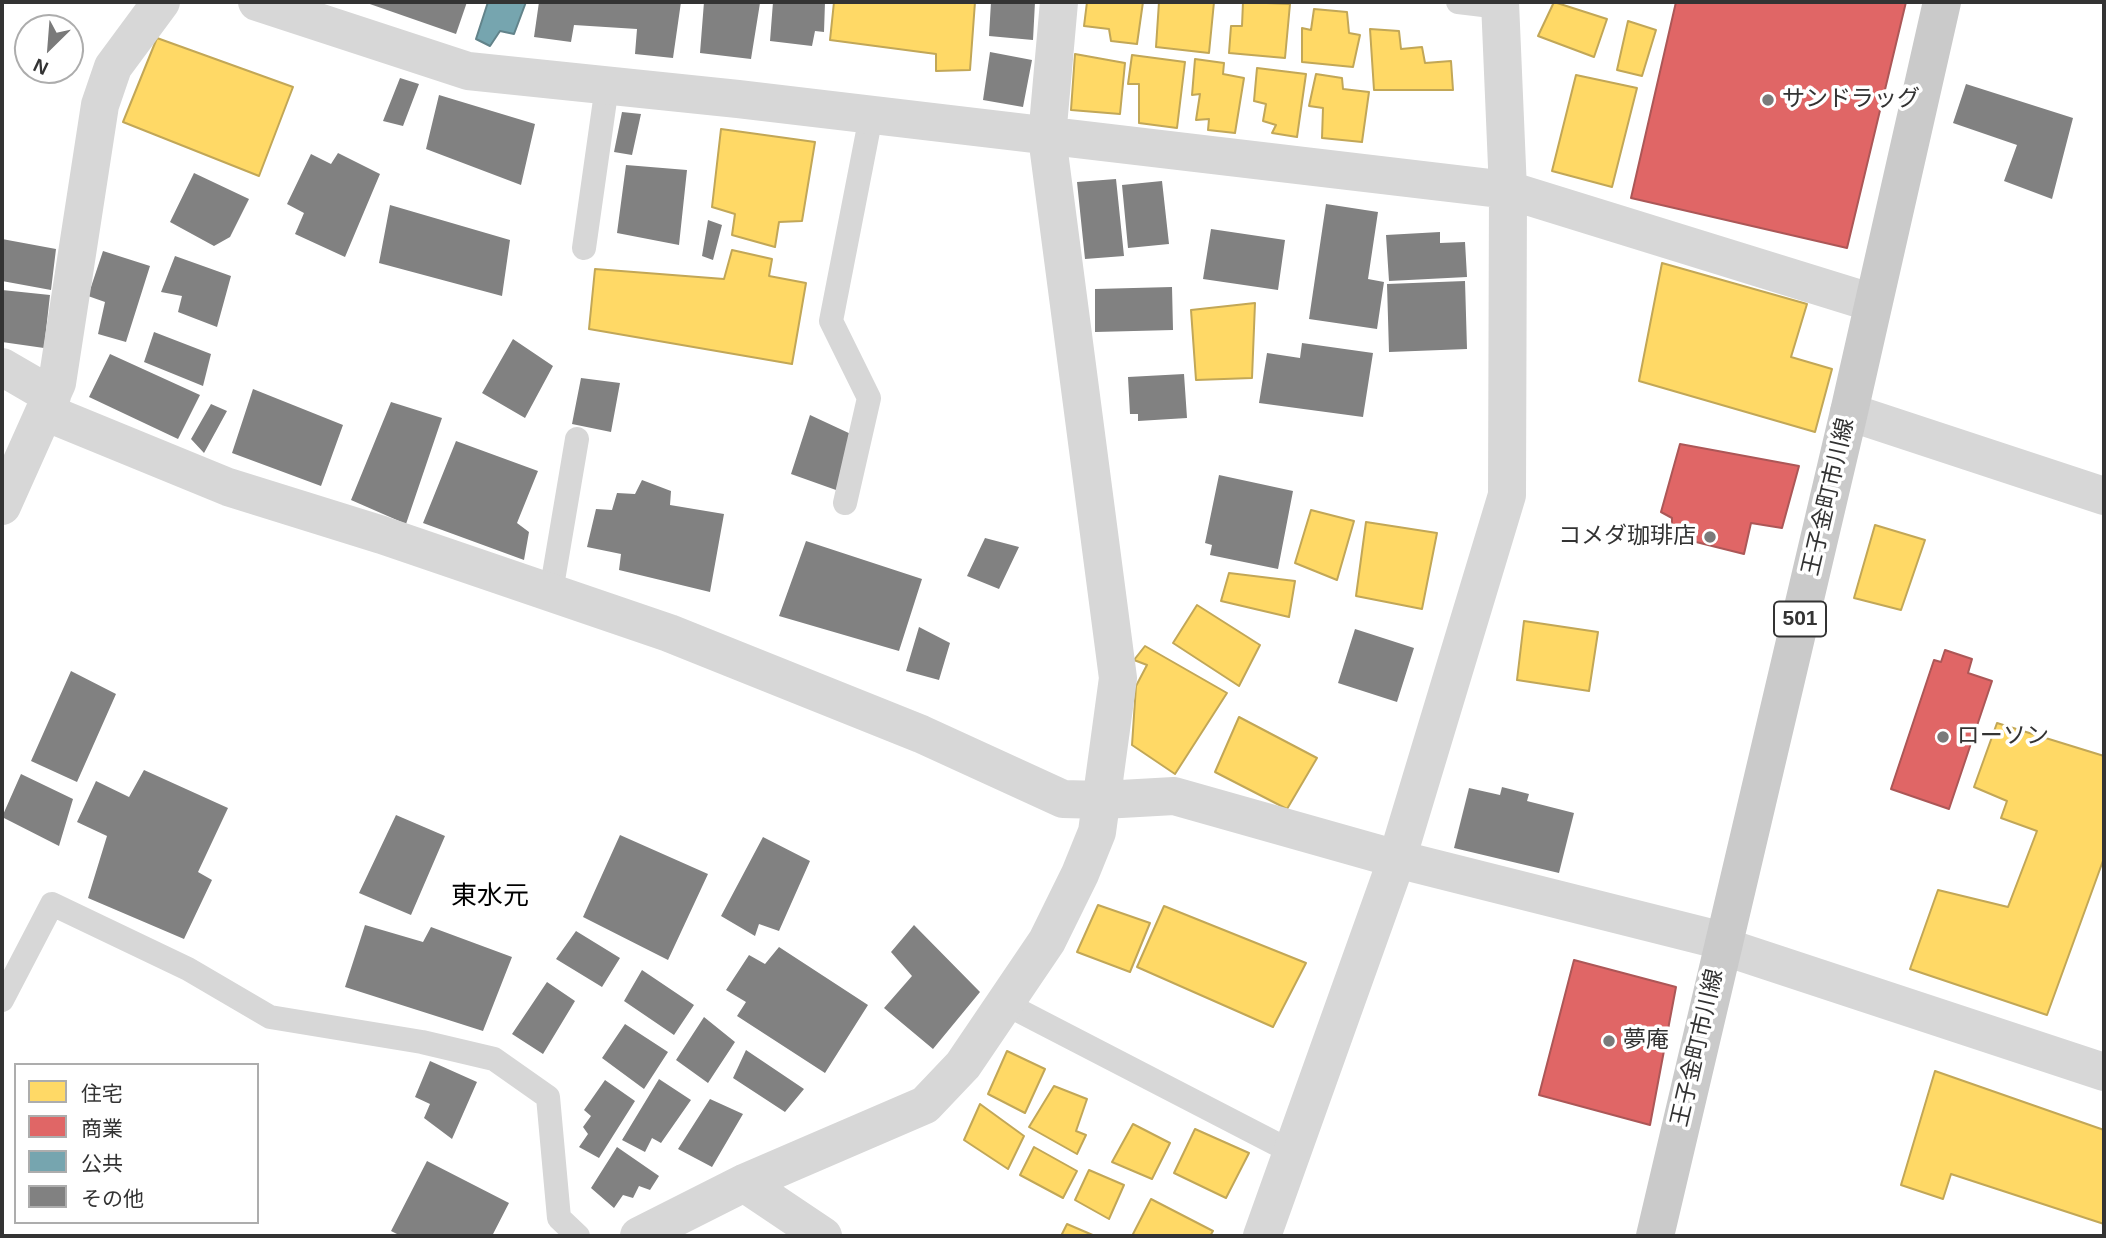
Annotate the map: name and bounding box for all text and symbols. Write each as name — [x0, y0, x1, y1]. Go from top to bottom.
north arrow — [14, 14, 84, 84]
text: N — [30, 54, 51, 79]
place label: サンドラッグ — [1782, 86, 1920, 114]
marker: サンドラッグ — [1760, 92, 1776, 108]
street label: 王子金町市川線 — [1797, 415, 1861, 579]
place label: コメダ珈琲店 — [1558, 523, 1696, 551]
marker: コメダ珈琲店 — [1702, 529, 1718, 545]
road number: 501 — [1774, 602, 1826, 636]
place label: ローソン — [1957, 723, 2049, 751]
marker: ローソン — [1935, 729, 1951, 745]
district label: 東水元 — [451, 881, 529, 913]
street label: 王子金町市川線 — [1666, 966, 1730, 1130]
place label: 夢庵 — [1623, 1027, 1669, 1055]
marker: 夢庵 — [1601, 1033, 1617, 1049]
legend — [14, 1063, 259, 1224]
text: 住宅 — [81, 1082, 123, 1105]
text: 商業 — [81, 1117, 123, 1140]
text: 公共 — [81, 1152, 123, 1175]
text: その他 — [81, 1187, 144, 1210]

